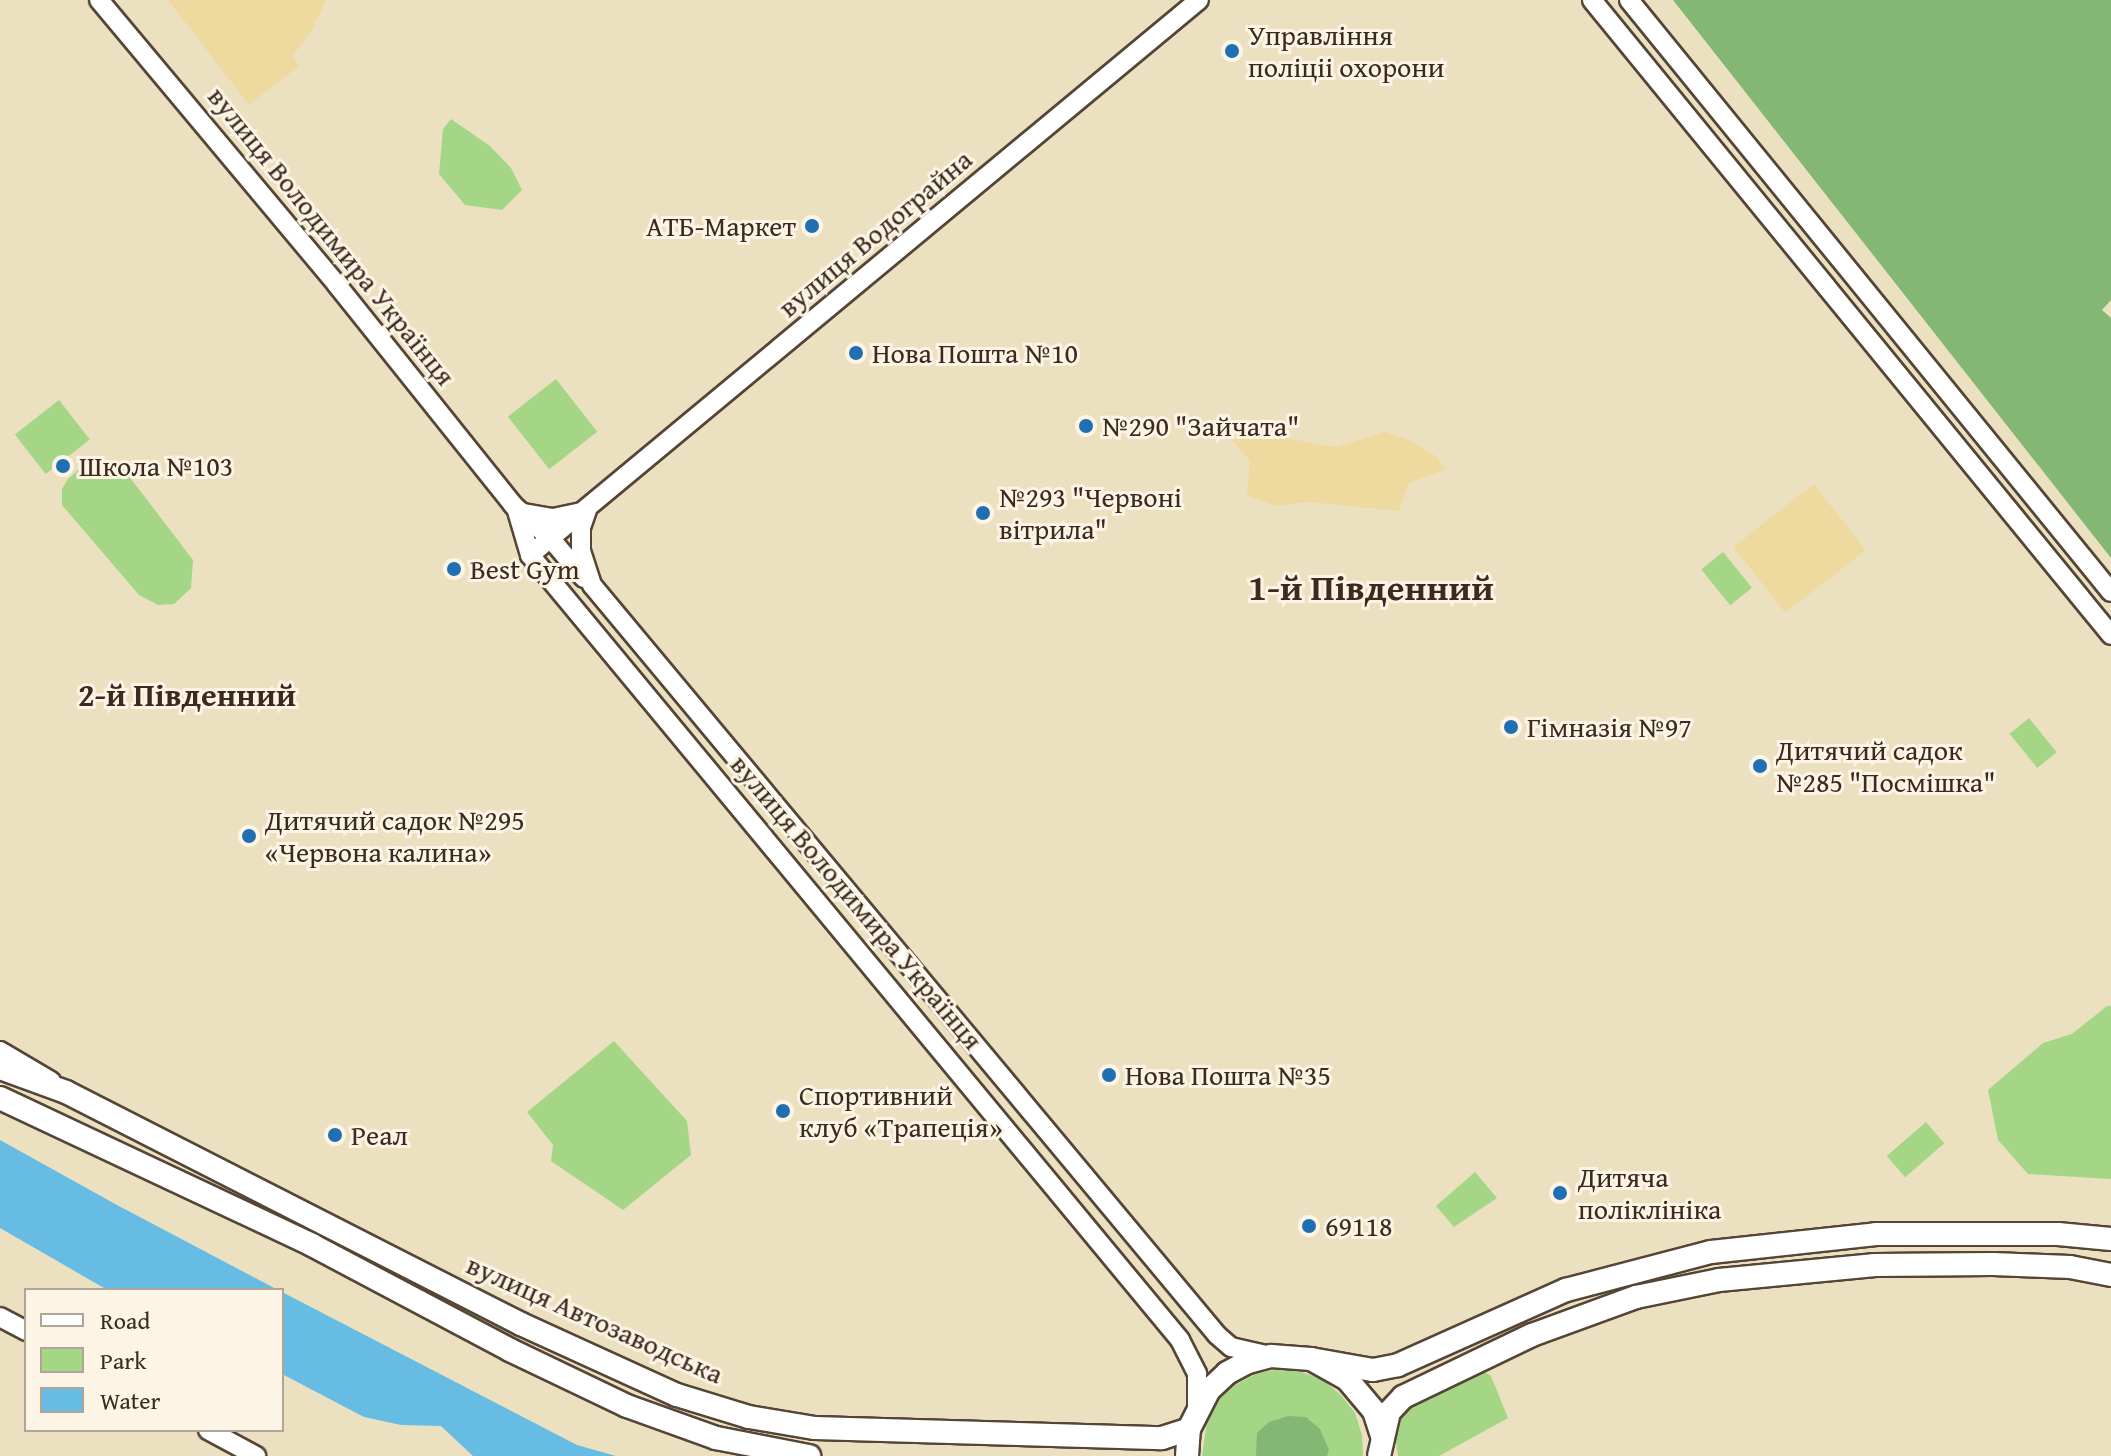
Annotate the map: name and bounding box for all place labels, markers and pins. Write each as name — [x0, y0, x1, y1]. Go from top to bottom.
place label: Управлiння полiцii охорони — [1248, 18, 1444, 84]
marker: Управлiння полiцii охорони — [1223, 42, 1241, 60]
place label: АТБ-Маркет — [646, 209, 796, 243]
marker: АТБ-Маркет — [803, 217, 821, 235]
place label: Нова Пошта №10 — [872, 336, 1078, 370]
marker: Нова Пошта №10 — [847, 344, 865, 362]
place label: №290 "Зайчата" — [1102, 409, 1299, 443]
marker: №290 "Зайчата" — [1077, 417, 1095, 435]
place label: Школа №103 — [79, 449, 233, 483]
marker: Школа №103 — [54, 457, 72, 475]
place label: №293 "Червоні вітрила" — [999, 480, 1182, 546]
marker: №293 "Червоні вітрила" — [974, 504, 992, 522]
place label: Best Gym — [470, 552, 579, 586]
marker: Best Gym — [445, 560, 463, 578]
place label: Гімназія №97 — [1527, 710, 1692, 744]
marker: Гімназія №97 — [1502, 718, 1520, 736]
place label: Дитячий садок №285 "Посмішка" — [1776, 733, 1995, 799]
marker: Дитячий садок №285 "Посмішка" — [1751, 757, 1769, 775]
place label: Дитячий садок №295 «Червона калина» — [265, 803, 525, 869]
marker: Дитячий садок №295 «Червона калина» — [240, 827, 258, 845]
place label: Нова Пошта №35 — [1125, 1058, 1331, 1092]
marker: Нова Пошта №35 — [1100, 1066, 1118, 1084]
place label: Спортивний клуб «Трапеція» — [799, 1078, 1003, 1144]
marker: Спортивний клуб «Трапеція» — [774, 1102, 792, 1120]
place label: Реал — [351, 1118, 408, 1152]
marker: Реал — [326, 1126, 344, 1144]
place label: Дитяча поліклініка — [1578, 1160, 1721, 1226]
marker: Дитяча поліклініка — [1549, 1182, 1571, 1204]
place label: 69118 — [1325, 1209, 1392, 1243]
marker: 69118 — [1300, 1217, 1318, 1235]

